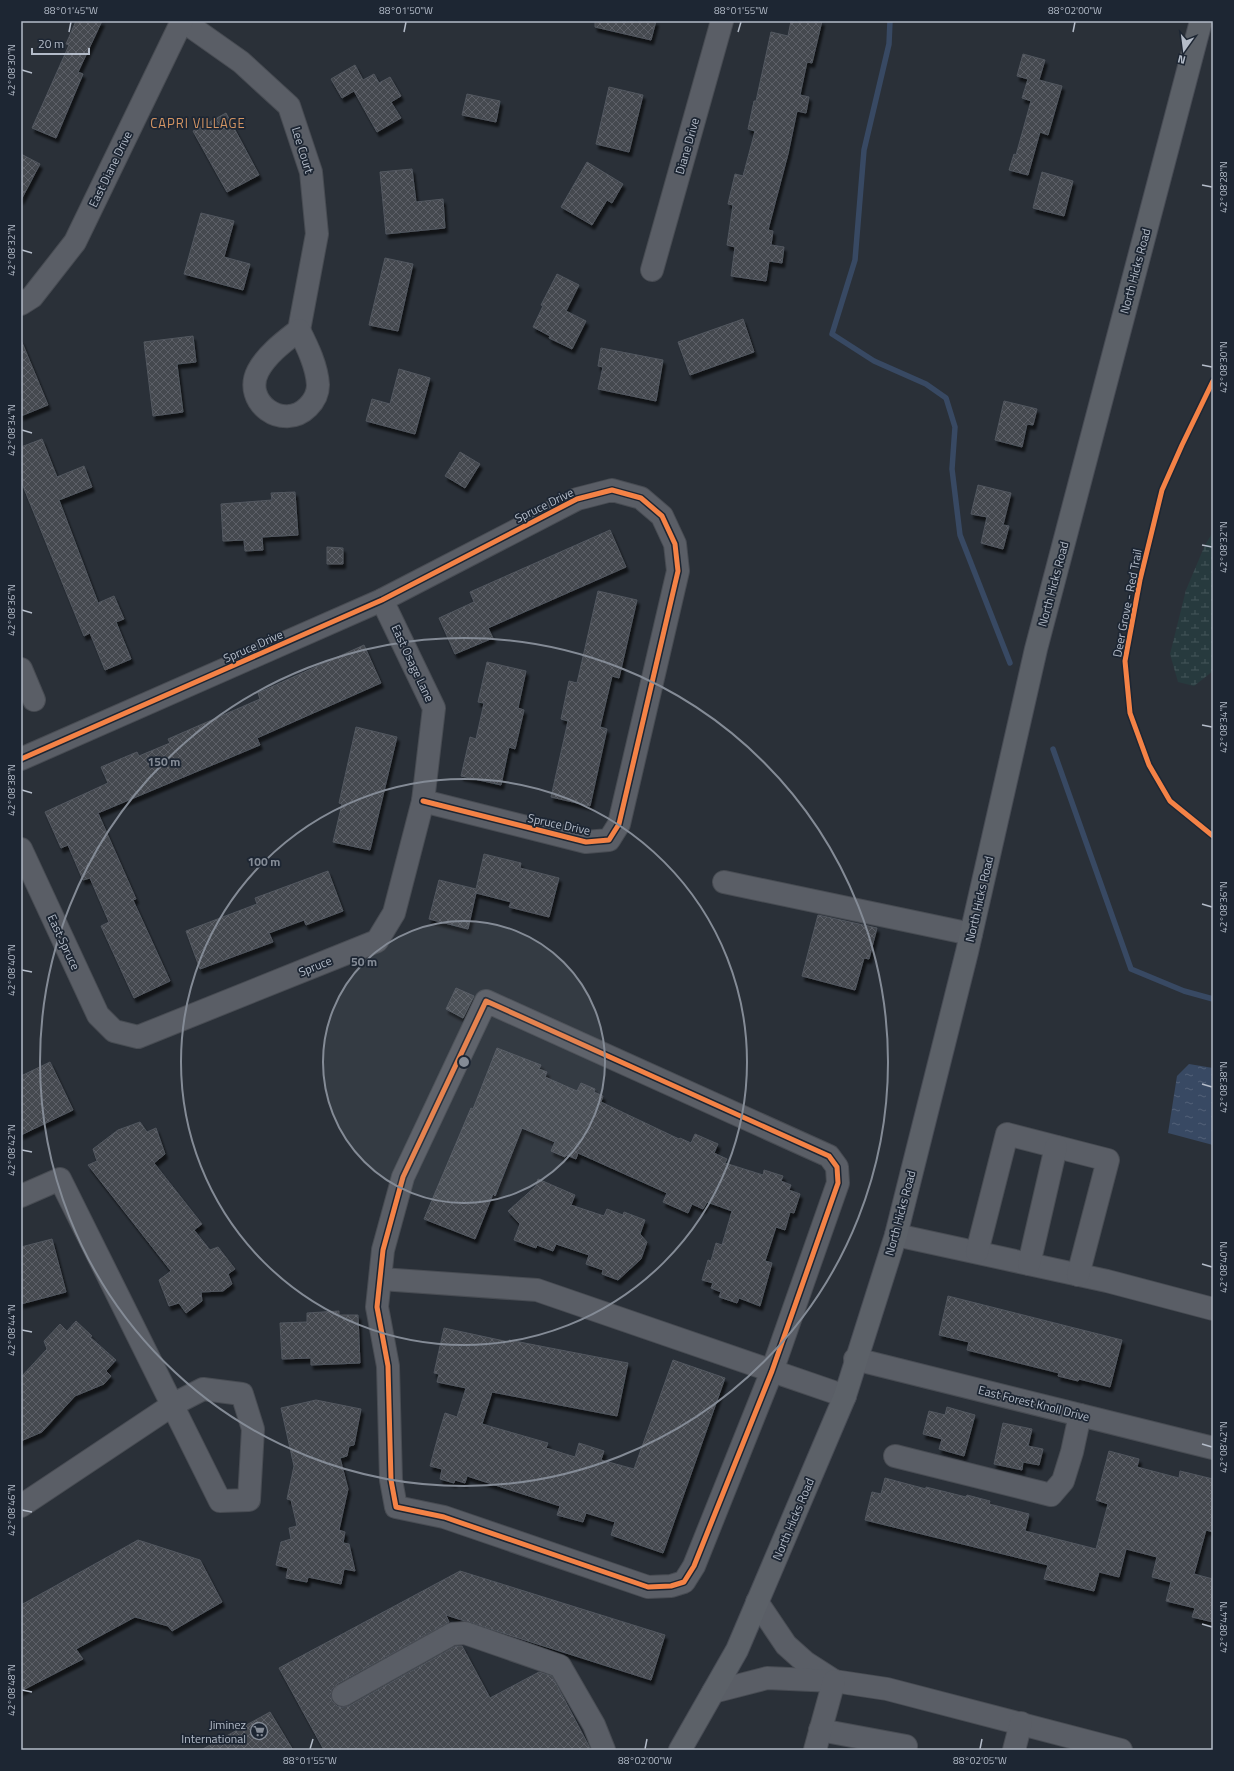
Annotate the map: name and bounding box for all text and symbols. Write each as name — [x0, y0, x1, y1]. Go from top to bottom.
text: 88°01'45"W — [44, 3, 98, 18]
text: 88°01'50"W — [379, 3, 433, 18]
text: 88°01'55"W — [714, 3, 768, 18]
text: 88°02'00"W — [1048, 3, 1102, 18]
scale bar — [32, 30, 89, 56]
north arrow — [1164, 30, 1204, 70]
text: 20 m — [38, 34, 64, 53]
text: 42°08'30"N — [4, 44, 19, 96]
text: N — [1176, 51, 1187, 68]
district label: CAPRI VILLAGE — [150, 113, 246, 133]
street label: Diane Drive — [670, 116, 704, 176]
street label: Lee Court — [287, 124, 319, 176]
street label: East Diane Drive — [83, 128, 137, 210]
text: 42°08'28"N — [1216, 161, 1231, 213]
text: 42°08'32"N — [4, 224, 19, 276]
street label: North Hicks Road — [1114, 226, 1156, 316]
text: 42°08'30"N — [1216, 341, 1231, 393]
text: 42°08'34"N — [4, 404, 19, 456]
street label: Spruce Drive — [511, 483, 577, 527]
text: 42°08'32"N — [1216, 521, 1231, 573]
street label: North Hicks Road — [1032, 539, 1074, 629]
street label: Deer Grove - Red Trail — [1107, 547, 1147, 659]
text: 42°08'36"N — [4, 584, 19, 636]
street label: East Osage Lane — [387, 621, 439, 705]
street label: Spruce Drive — [220, 624, 286, 668]
text: 42°08'34"N — [1216, 701, 1231, 753]
text: 150 m — [148, 752, 180, 771]
text: 42°08'38"N — [4, 764, 19, 816]
street label: Spruce Drive — [526, 808, 592, 840]
text: 100 m — [248, 852, 280, 871]
street label: North Hicks Road — [960, 854, 998, 944]
text: 42°08'36"N — [1216, 881, 1231, 933]
street label: East Spruce — [43, 911, 85, 973]
text: 42°08'40"N — [4, 944, 19, 996]
street label: Spruce — [295, 951, 335, 981]
text: 50 m — [351, 952, 377, 971]
centre of rings — [457, 1055, 471, 1069]
text: 42°08'38"N — [1216, 1061, 1231, 1113]
text: 42°08'42"N — [4, 1124, 19, 1176]
street label: North Hicks Road — [879, 1168, 921, 1258]
text: 42°08'40"N — [1216, 1241, 1231, 1293]
text: 42°08'44"N — [4, 1304, 19, 1356]
street label: East Forest Knoll Drive — [976, 1380, 1092, 1426]
text: 42°08'42"N — [1216, 1421, 1231, 1473]
street label: North Hicks Road — [767, 1475, 819, 1563]
text: 42°08'46"N — [4, 1484, 19, 1536]
text: 42°08'44"N — [1216, 1601, 1231, 1653]
text: 42°08'48"N — [4, 1664, 19, 1716]
place label: Jiminez International — [181, 1715, 246, 1748]
supermarket icon: Jiminez International — [249, 1721, 269, 1741]
text: 88°01'55"W — [283, 1753, 337, 1768]
text: 88°02'00"W — [618, 1753, 672, 1768]
text: 88°02'05"W — [953, 1753, 1007, 1768]

